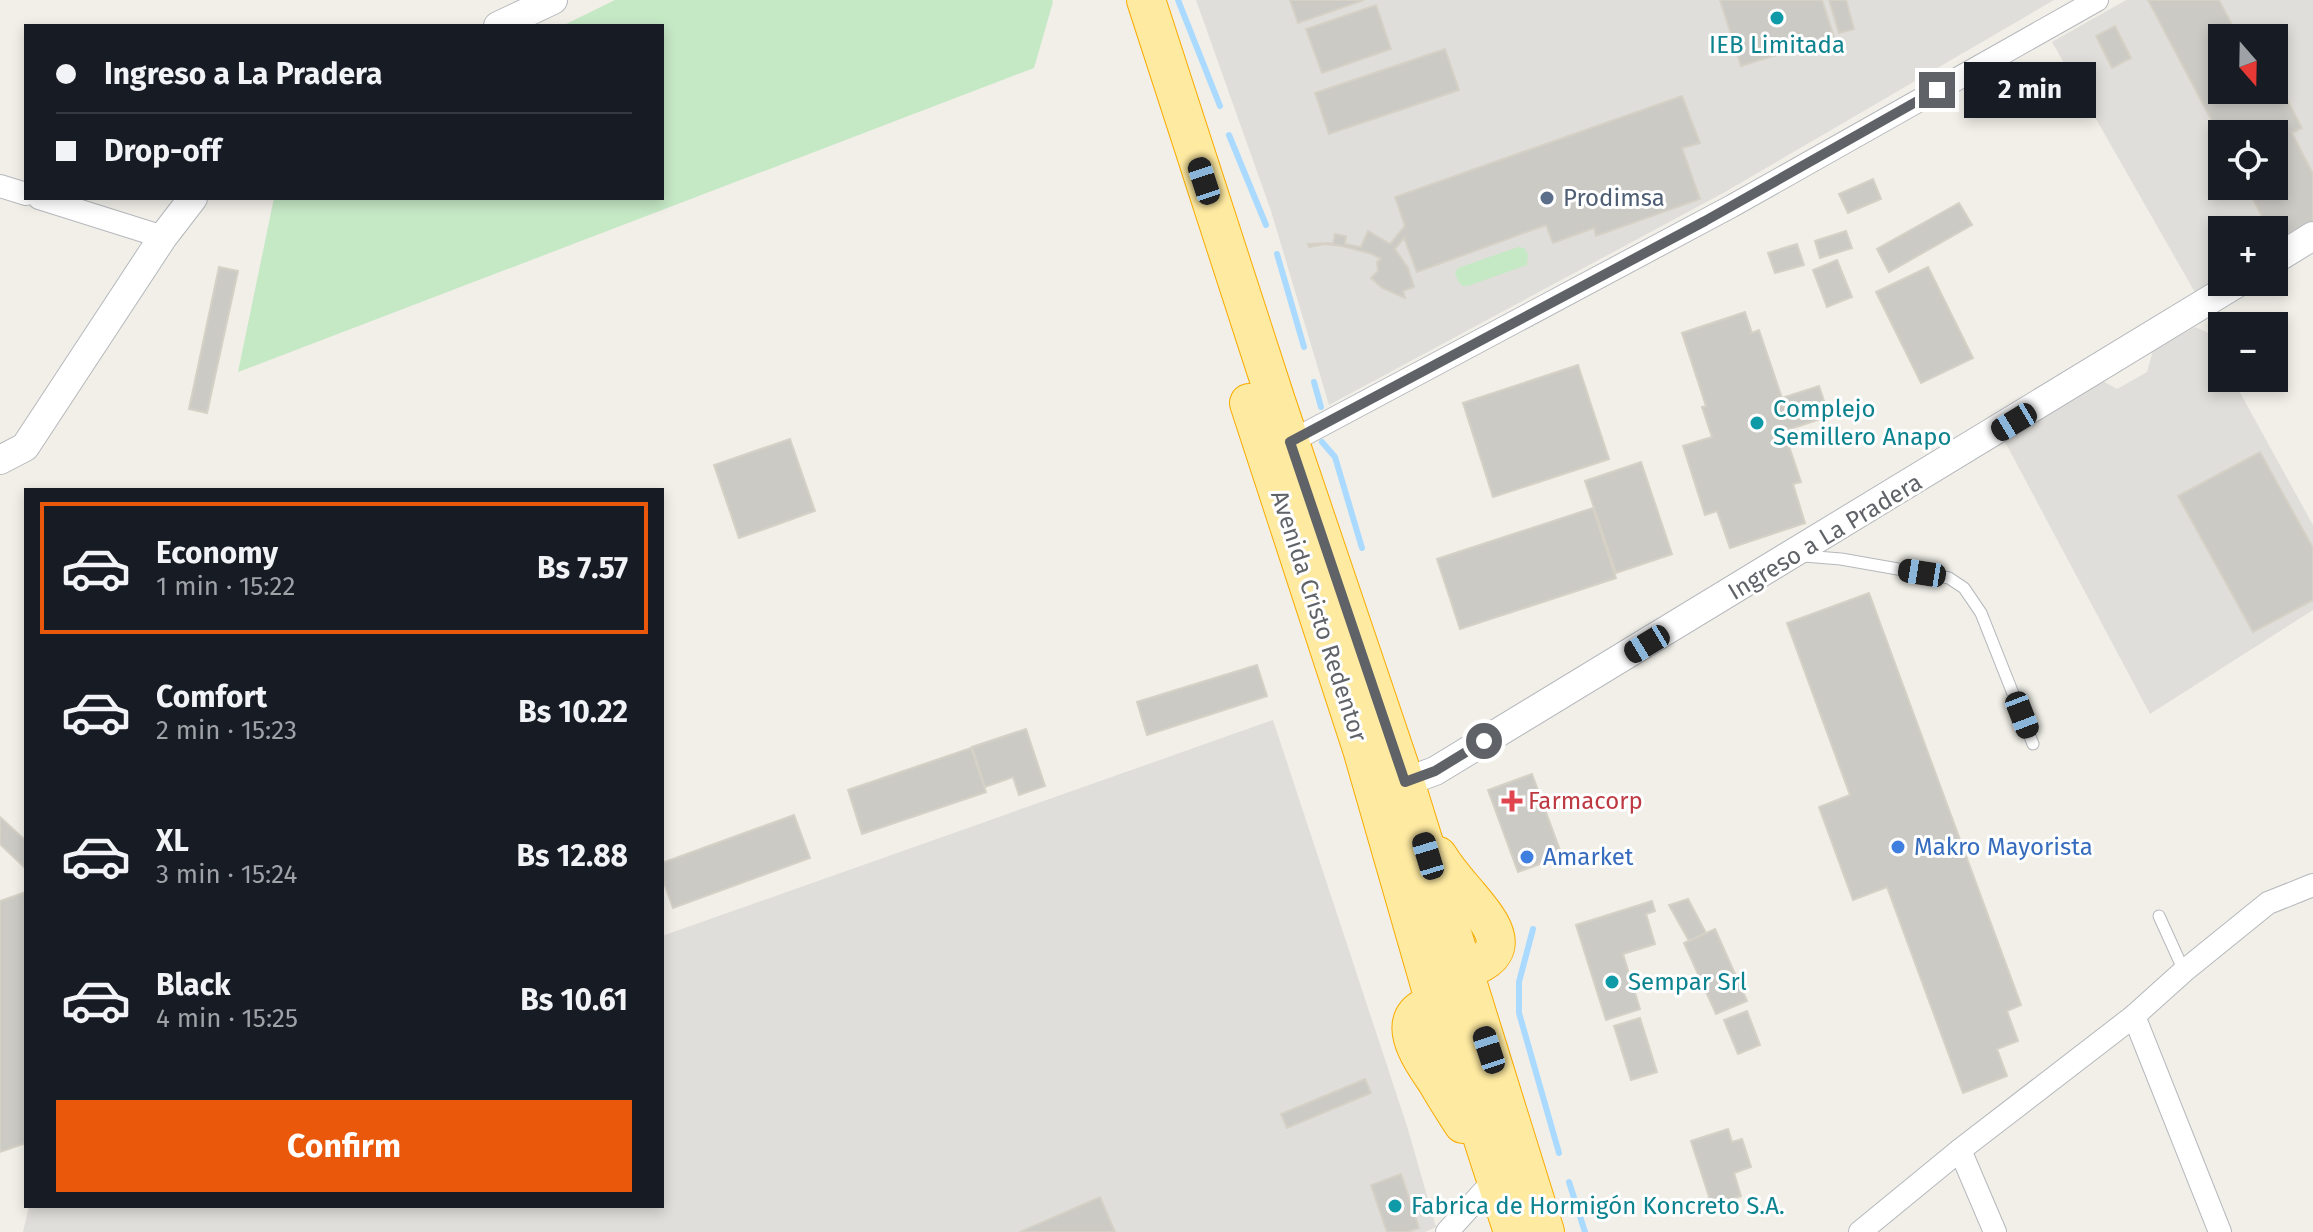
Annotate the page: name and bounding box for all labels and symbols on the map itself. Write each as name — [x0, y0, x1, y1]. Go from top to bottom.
marker: IEB Limitada — [1768, 9, 1786, 27]
north arrow — [2208, 24, 2288, 104]
place label: IEB Limitada — [1709, 31, 1845, 59]
callout: 2 min — [1965, 62, 2097, 118]
route end — [1919, 72, 1955, 108]
car — [1185, 154, 1223, 208]
place label: Prodimsa — [1563, 184, 1665, 212]
marker: Prodimsa — [1538, 189, 1556, 207]
place label: Complejo Semillero Anapo — [1773, 395, 1952, 451]
car — [1987, 399, 2041, 445]
marker: Complejo Semillero Anapo — [1748, 414, 1766, 432]
street label: Ingreso a La Pradera — [1723, 468, 1927, 606]
street label: Avenida Cristo Redentor — [1265, 487, 1373, 746]
car — [1896, 557, 1948, 589]
car — [1620, 621, 1674, 667]
car — [2002, 688, 2042, 742]
route start — [1466, 723, 1502, 759]
place label: Farmacorp — [1528, 787, 1643, 815]
marker: Farmacorp — [1503, 792, 1521, 810]
car — [1410, 830, 1446, 882]
place label: Makro Mayorista — [1914, 833, 2093, 861]
marker: Makro Mayorista — [1889, 838, 1907, 856]
place label: Amarket — [1543, 843, 1634, 871]
marker: Amarket — [1518, 848, 1536, 866]
place label: Sempar Srl — [1628, 968, 1747, 996]
marker: Sempar Srl — [1603, 973, 1621, 991]
car — [1470, 1023, 1508, 1077]
place label: Fabrica de Hormigón Koncreto S.A. — [1411, 1192, 1785, 1220]
marker: Fabrica de Hormigón Koncreto S.A. — [1386, 1197, 1404, 1215]

